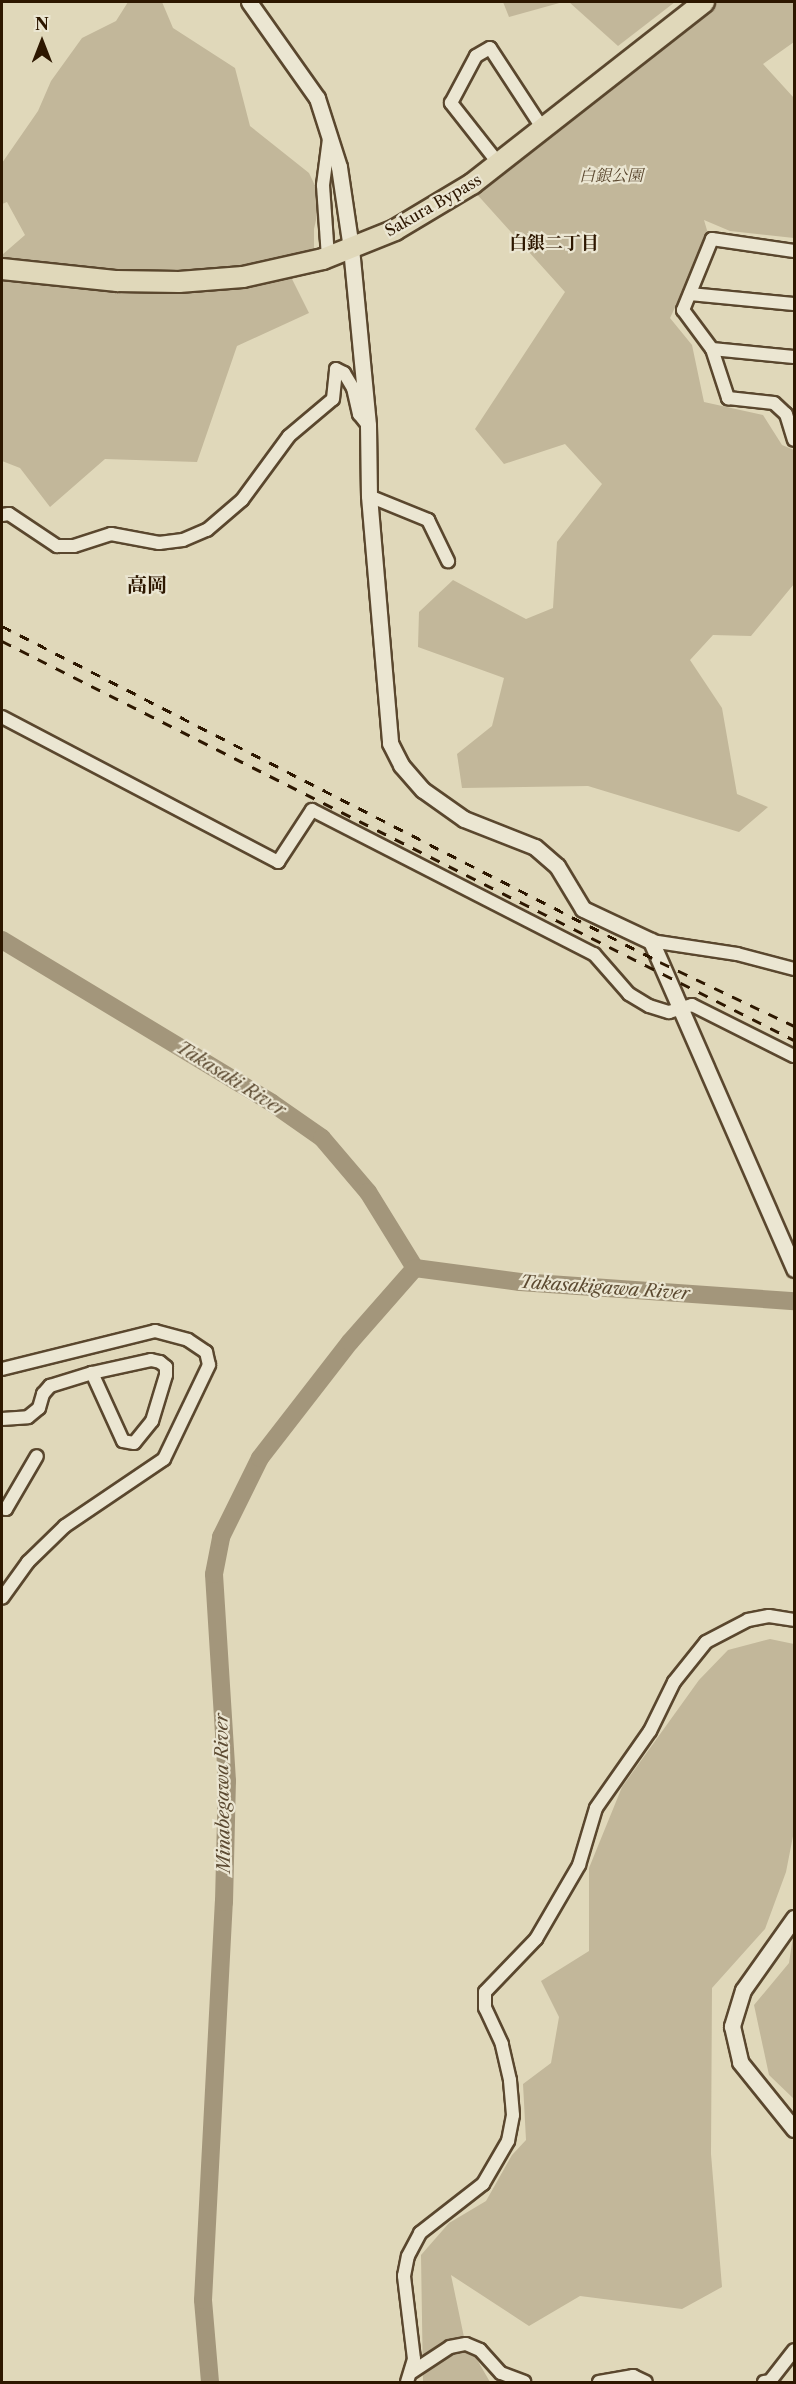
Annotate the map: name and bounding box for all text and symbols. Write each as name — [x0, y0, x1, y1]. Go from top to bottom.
north arrow — [12, 12, 72, 72]
text: N — [35, 14, 49, 34]
park label: 白銀公園 — [579, 165, 643, 185]
street label: Sakura Bypass — [381, 170, 485, 240]
district label: 白銀二丁目 — [509, 232, 599, 254]
district label: 高岡 — [127, 573, 167, 597]
water label: Takasaki River — [172, 1037, 290, 1121]
water label: Takasakigawa River — [519, 1271, 691, 1305]
water label: Minabegawa River — [211, 1713, 235, 1873]

